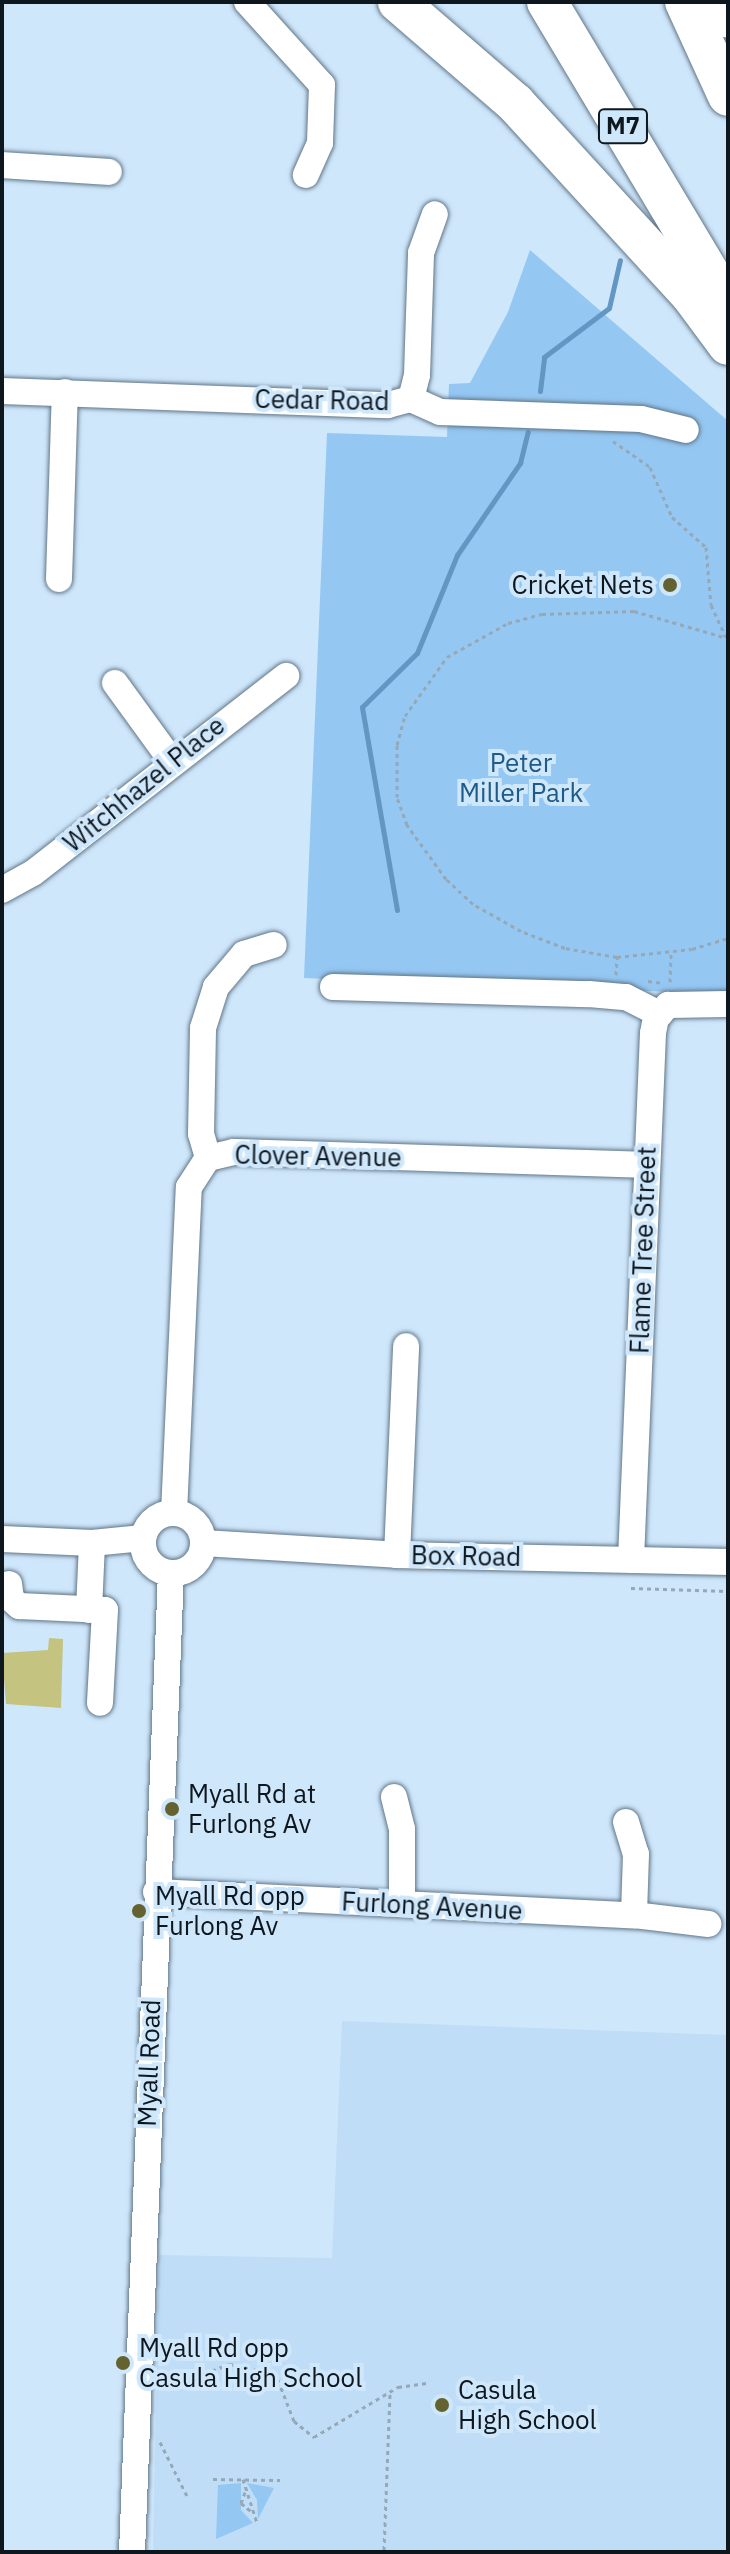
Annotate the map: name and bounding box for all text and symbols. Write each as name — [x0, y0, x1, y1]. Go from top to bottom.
road number: M7 — [597, 106, 649, 146]
street label: Cedar Road — [254, 383, 390, 417]
place label: Cricket Nets — [511, 569, 654, 601]
marker: Cricket Nets — [661, 576, 679, 594]
street label: Witchhazel Place — [57, 709, 231, 859]
park label: Peter Miller Park — [459, 747, 583, 808]
street label: Clover Avenue — [234, 1139, 402, 1173]
street label: Flame Tree Street — [624, 1146, 662, 1354]
street label: Box Road — [411, 1539, 521, 1573]
place label: Myall Rd at Furlong Av — [188, 1778, 316, 1840]
marker: Myall Rd at Furlong Av — [163, 1800, 181, 1818]
place label: Myall Rd opp Furlong Av — [155, 1880, 305, 1942]
street label: Furlong Avenue — [341, 1886, 523, 1926]
marker: Myall Rd opp Furlong Av — [130, 1902, 148, 1920]
street label: Myall Road — [131, 1999, 167, 2127]
place label: Myall Rd opp Casula High School — [139, 2332, 362, 2394]
marker: Myall Rd opp Casula High School — [114, 2354, 132, 2372]
place label: Casula High School — [458, 2374, 597, 2436]
marker: Casula High School — [433, 2396, 451, 2414]

